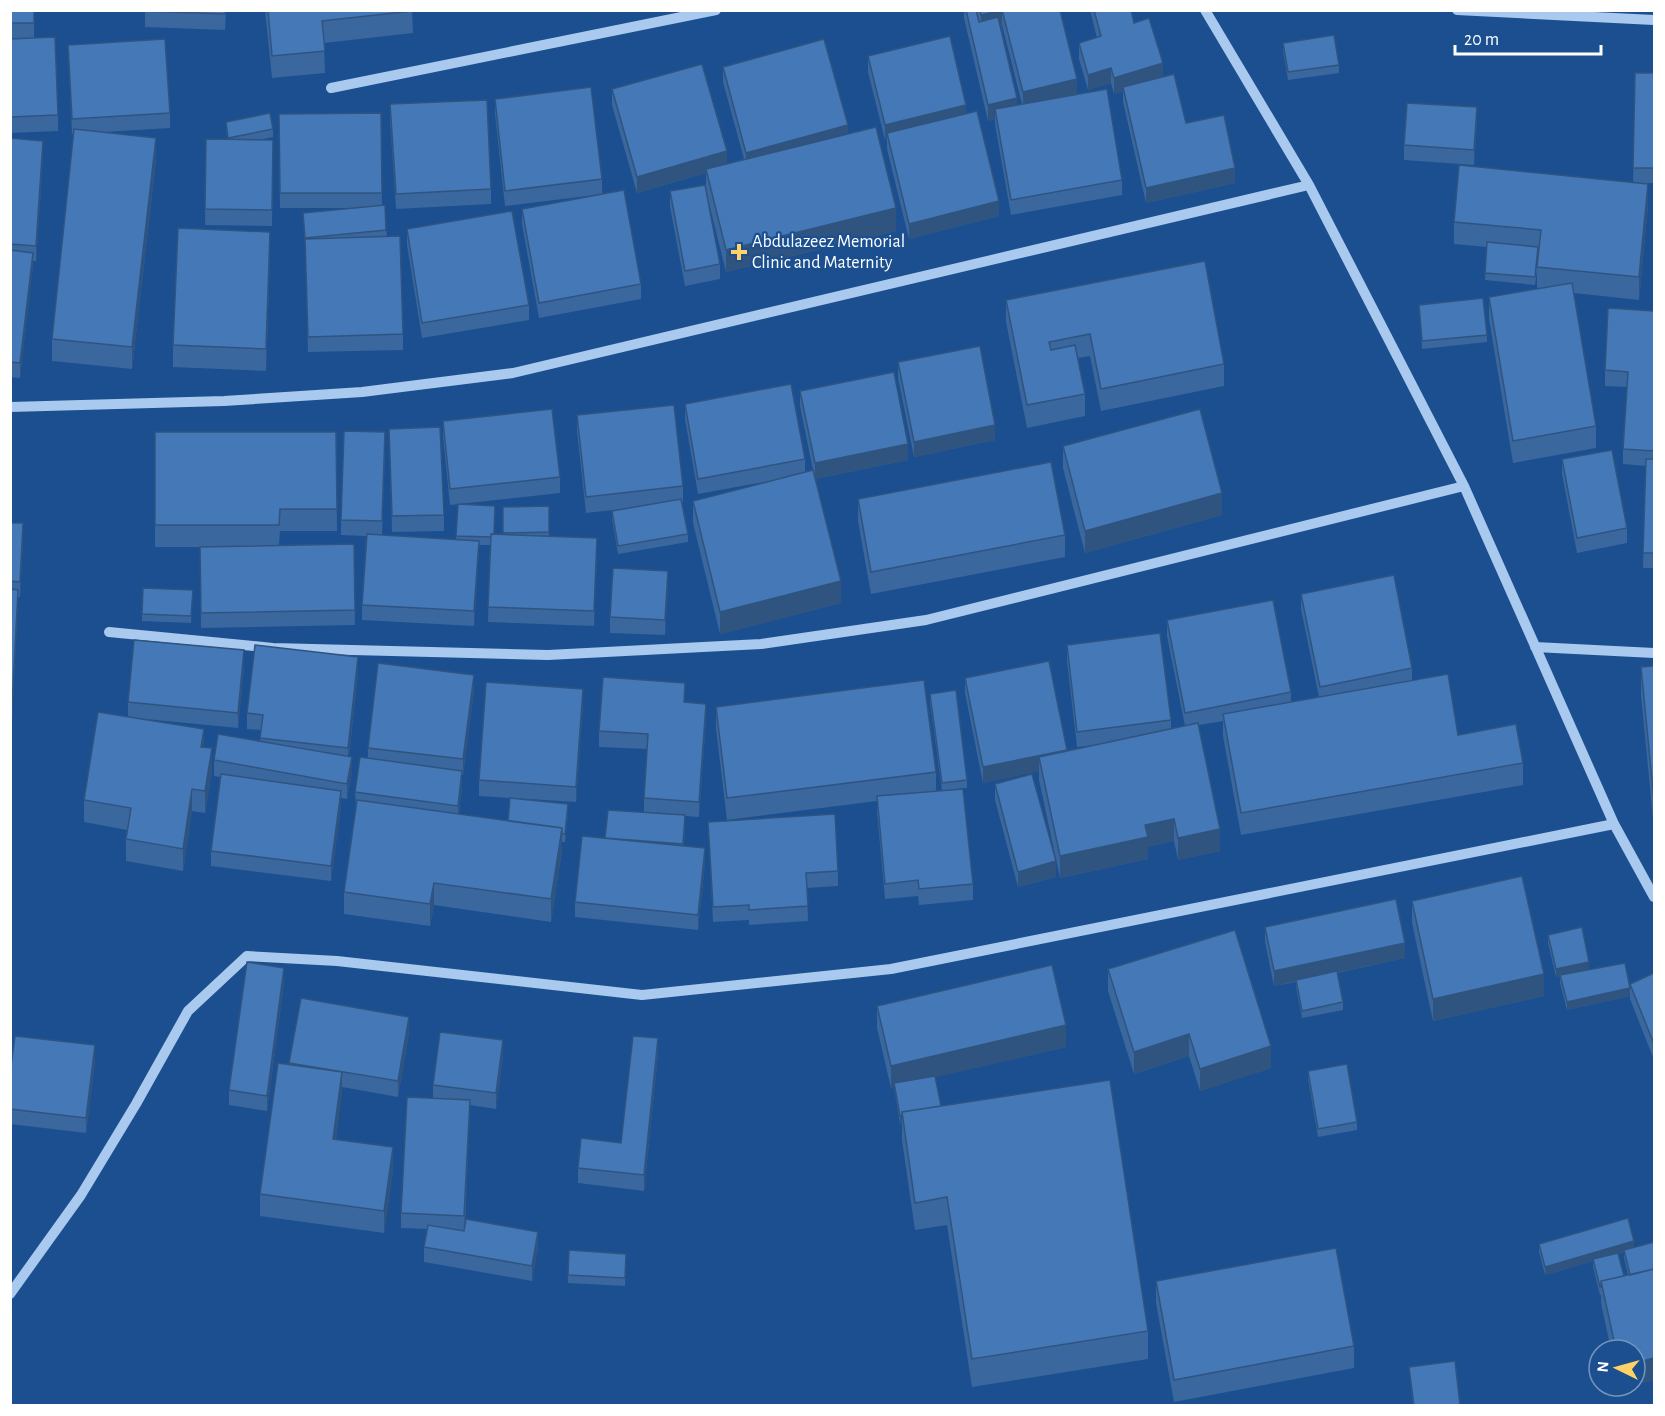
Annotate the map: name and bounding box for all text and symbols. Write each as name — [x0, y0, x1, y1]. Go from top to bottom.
scale bar — [1455, 18, 1600, 56]
text: 20 m — [1464, 31, 1499, 49]
place label: Abdulazeez Memorial Clinic and Maternity — [752, 233, 905, 272]
marker: Abdulazeez Memorial Clinic and Maternity — [730, 243, 748, 261]
north arrow — [1587, 1338, 1647, 1398]
text: N — [1595, 1361, 1612, 1373]

